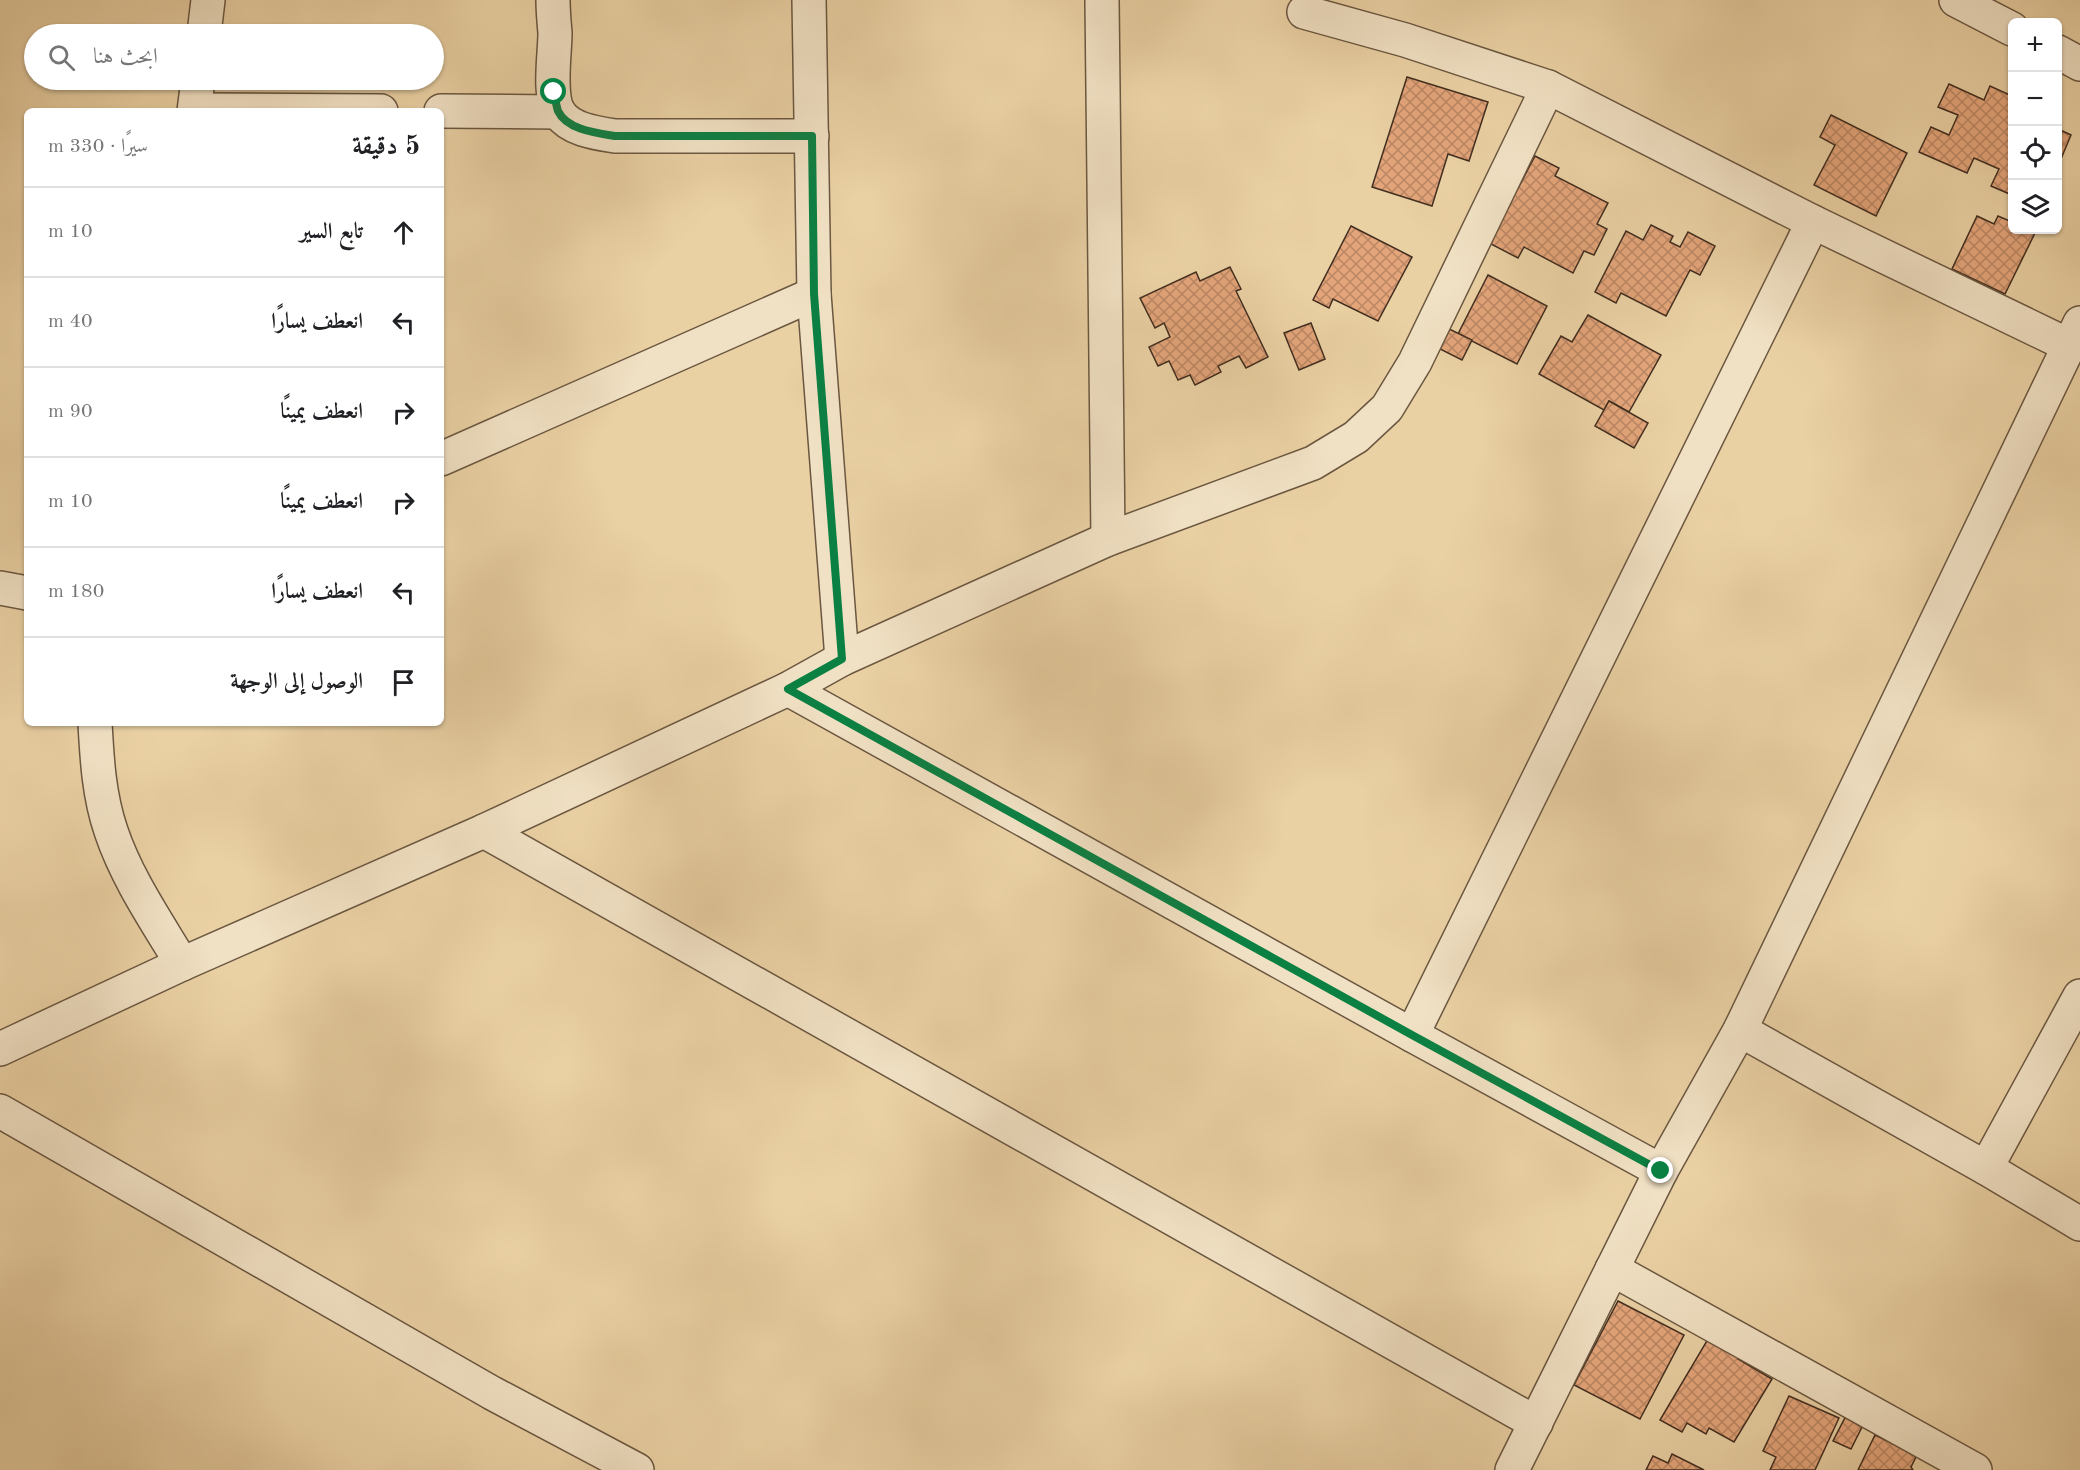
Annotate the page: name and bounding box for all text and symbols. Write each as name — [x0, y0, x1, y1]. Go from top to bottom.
map controls — [2008, 18, 2062, 234]
button: + — [2008, 18, 2062, 72]
search box — [24, 24, 444, 90]
icon: search — [45, 41, 78, 74]
text: ابحث هنا — [93, 46, 158, 68]
button: − — [2008, 72, 2062, 126]
route start — [540, 78, 566, 104]
button: locate — [2008, 126, 2062, 180]
text: 5 دقيقة — [352, 134, 420, 160]
text: سيرًا · 330 m — [48, 137, 148, 157]
button: layers — [2008, 180, 2062, 234]
icon: ahead — [387, 216, 420, 249]
text: تابع السير — [299, 221, 363, 243]
text: 10 m — [48, 222, 93, 242]
icon: left — [387, 306, 420, 339]
text: انعطف يسارًا — [271, 311, 363, 333]
text: 40 m — [48, 312, 93, 332]
icon: right — [387, 396, 420, 429]
text: انعطف يمينًا — [280, 401, 363, 423]
text: 90 m — [48, 402, 93, 422]
icon: right — [387, 486, 420, 519]
text: انعطف يمينًا — [280, 491, 363, 513]
text: 10 m — [48, 492, 93, 512]
icon: left — [387, 576, 420, 609]
text: انعطف يسارًا — [271, 581, 363, 603]
text: 180 m — [48, 582, 104, 602]
icon: arrive — [387, 666, 420, 699]
text: الوصول إلى الوجهة — [230, 671, 363, 693]
route end — [1647, 1157, 1673, 1183]

